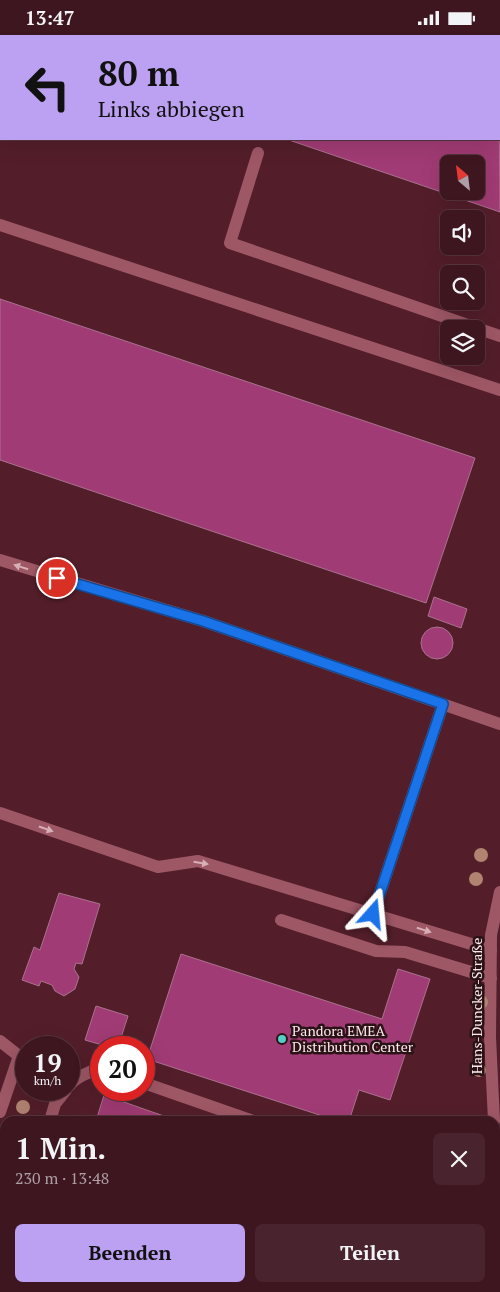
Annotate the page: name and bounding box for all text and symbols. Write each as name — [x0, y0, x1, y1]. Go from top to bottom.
text: 13:47 — [25, 5, 74, 30]
text: 80 m — [98, 50, 179, 96]
icon: left — [15, 55, 80, 120]
text: Links abbiegen — [98, 94, 244, 123]
north arrow — [440, 155, 485, 200]
map controls — [440, 155, 485, 365]
button: sound — [440, 210, 485, 255]
button: search — [440, 265, 485, 310]
button: layers — [440, 320, 485, 365]
pin — [36, 557, 78, 599]
one-way arrow — [14, 562, 29, 570]
icon: arrive — [43, 564, 71, 592]
one-way arrow — [39, 825, 54, 833]
one-way arrow — [194, 860, 210, 868]
position arrow — [346, 887, 398, 939]
one-way arrow — [416, 926, 431, 934]
street label: Hans-Duncker-Straße — [467, 938, 486, 1074]
place label: Pandora EMEA Distribution Center — [292, 1021, 414, 1056]
marker: Pandora EMEA Distribution Center — [276, 1033, 288, 1045]
speed limit sign: 20 — [90, 1036, 155, 1101]
text: 19 — [33, 1046, 62, 1079]
text: km/h — [34, 1073, 61, 1088]
text: 1 Min. — [15, 1128, 106, 1168]
button: close — [433, 1133, 485, 1185]
text: 230 m · 13:48 — [15, 1167, 109, 1189]
button: Beenden — [15, 1224, 245, 1282]
button: Teilen — [255, 1224, 485, 1282]

